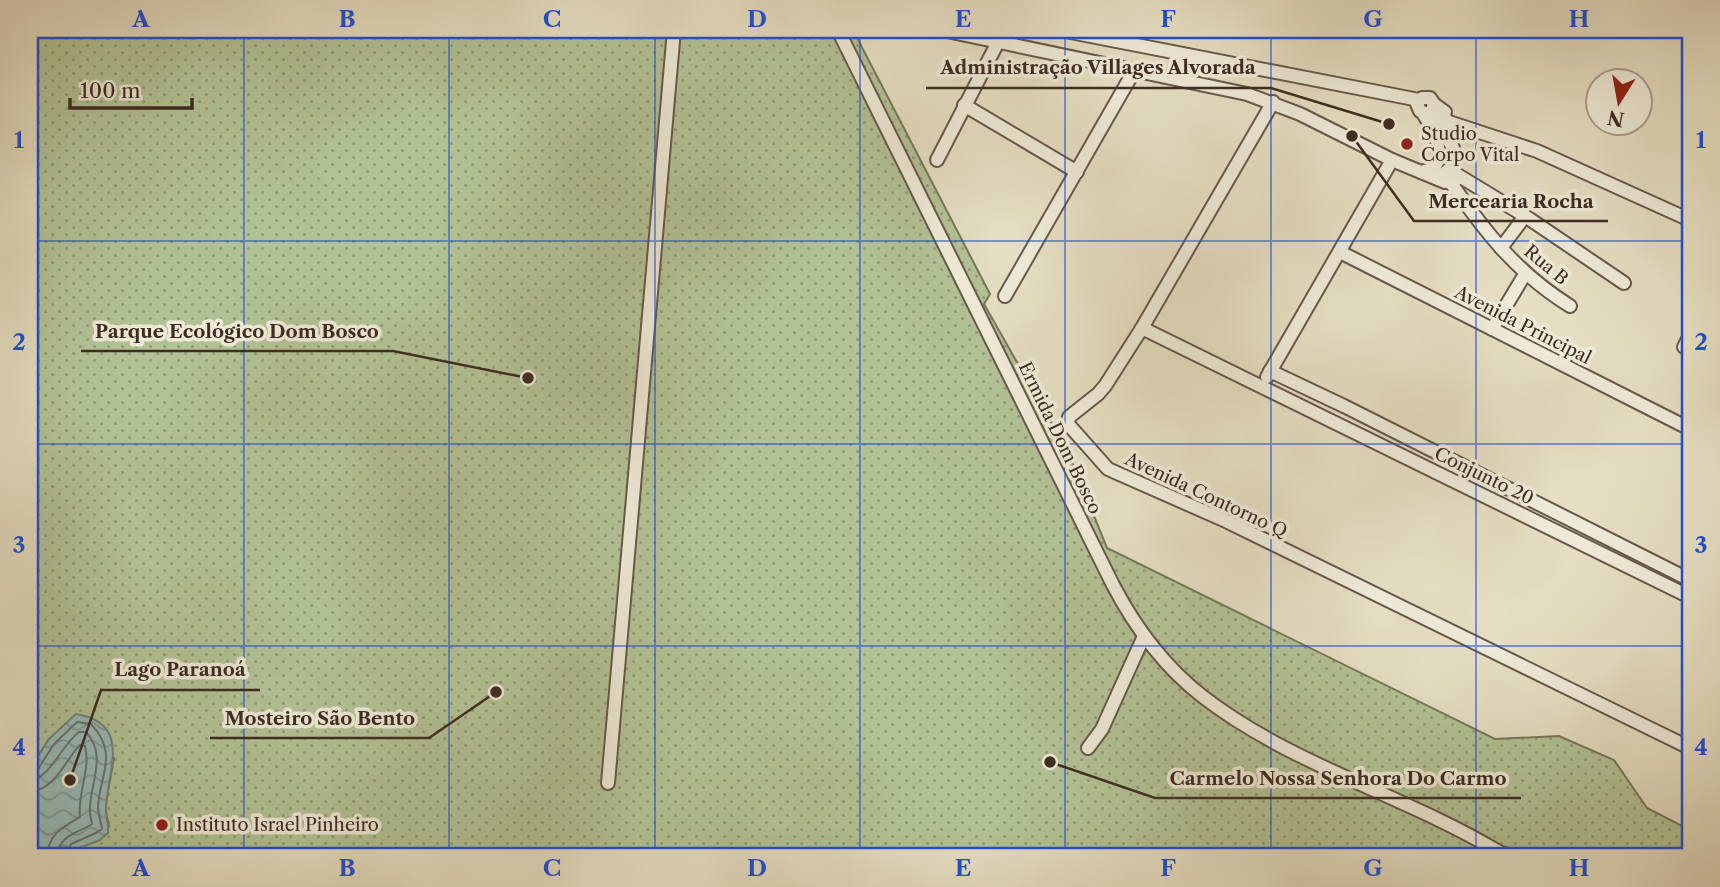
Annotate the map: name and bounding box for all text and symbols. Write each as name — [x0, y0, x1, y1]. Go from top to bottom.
text: A — [131, 5, 151, 33]
text: B — [338, 5, 356, 33]
text: C — [543, 5, 561, 33]
text: D — [747, 5, 767, 33]
text: E — [955, 5, 971, 33]
text: F — [1160, 5, 1176, 33]
text: G — [1363, 5, 1383, 33]
text: H — [1569, 5, 1590, 33]
callout: Administração Villages Alvorada — [926, 48, 1271, 88]
text: Administração Villages Alvorada — [939, 56, 1257, 79]
scale bar — [70, 66, 192, 110]
north arrow — [1584, 66, 1654, 136]
text: 100 m — [80, 78, 141, 103]
text: N — [1606, 105, 1626, 131]
place label: Studio Corpo Vital — [1421, 123, 1519, 166]
text: 1 — [14, 126, 25, 154]
text: 1 — [1696, 126, 1707, 154]
marker: Studio Corpo Vital — [1399, 136, 1415, 152]
callout: Mercearia Rocha — [1414, 181, 1608, 221]
text: Mercearia Rocha — [1428, 190, 1595, 213]
street label: Rua B — [1519, 240, 1573, 290]
street label: Avenida Principal — [1450, 281, 1595, 369]
callout: Parque Ecológico Dom Bosco — [81, 311, 393, 351]
text: Parque Ecológico Dom Bosco — [95, 320, 379, 343]
text: 2 — [12, 328, 26, 356]
text: 2 — [1694, 328, 1708, 356]
street label: Ermida Dom Bosco — [1014, 358, 1106, 518]
street label: Conjunto 20 — [1431, 443, 1537, 509]
street label: Avenida Contorno Q — [1120, 447, 1291, 542]
text: 3 — [13, 531, 26, 559]
text: 3 — [1695, 531, 1708, 559]
callout: Lago Paranoá — [101, 650, 260, 690]
text: Lago Paranoá — [114, 658, 247, 681]
callout: Mosteiro São Bento — [210, 698, 429, 738]
text: Mosteiro São Bento — [225, 707, 415, 730]
text: 4 — [12, 733, 26, 761]
text: 4 — [1694, 733, 1708, 761]
callout: Carmelo Nossa Senhora Do Carmo — [1155, 758, 1521, 798]
text: Carmelo Nossa Senhora Do Carmo — [1170, 767, 1506, 790]
place label: Instituto Israel Pinheiro — [176, 814, 379, 836]
marker: Instituto Israel Pinheiro — [154, 817, 170, 833]
text: A — [131, 854, 151, 882]
text: B — [338, 854, 356, 882]
text: C — [543, 854, 561, 882]
text: D — [747, 854, 767, 882]
text: E — [955, 854, 971, 882]
text: F — [1160, 854, 1176, 882]
text: G — [1363, 854, 1383, 882]
text: H — [1569, 854, 1590, 882]

